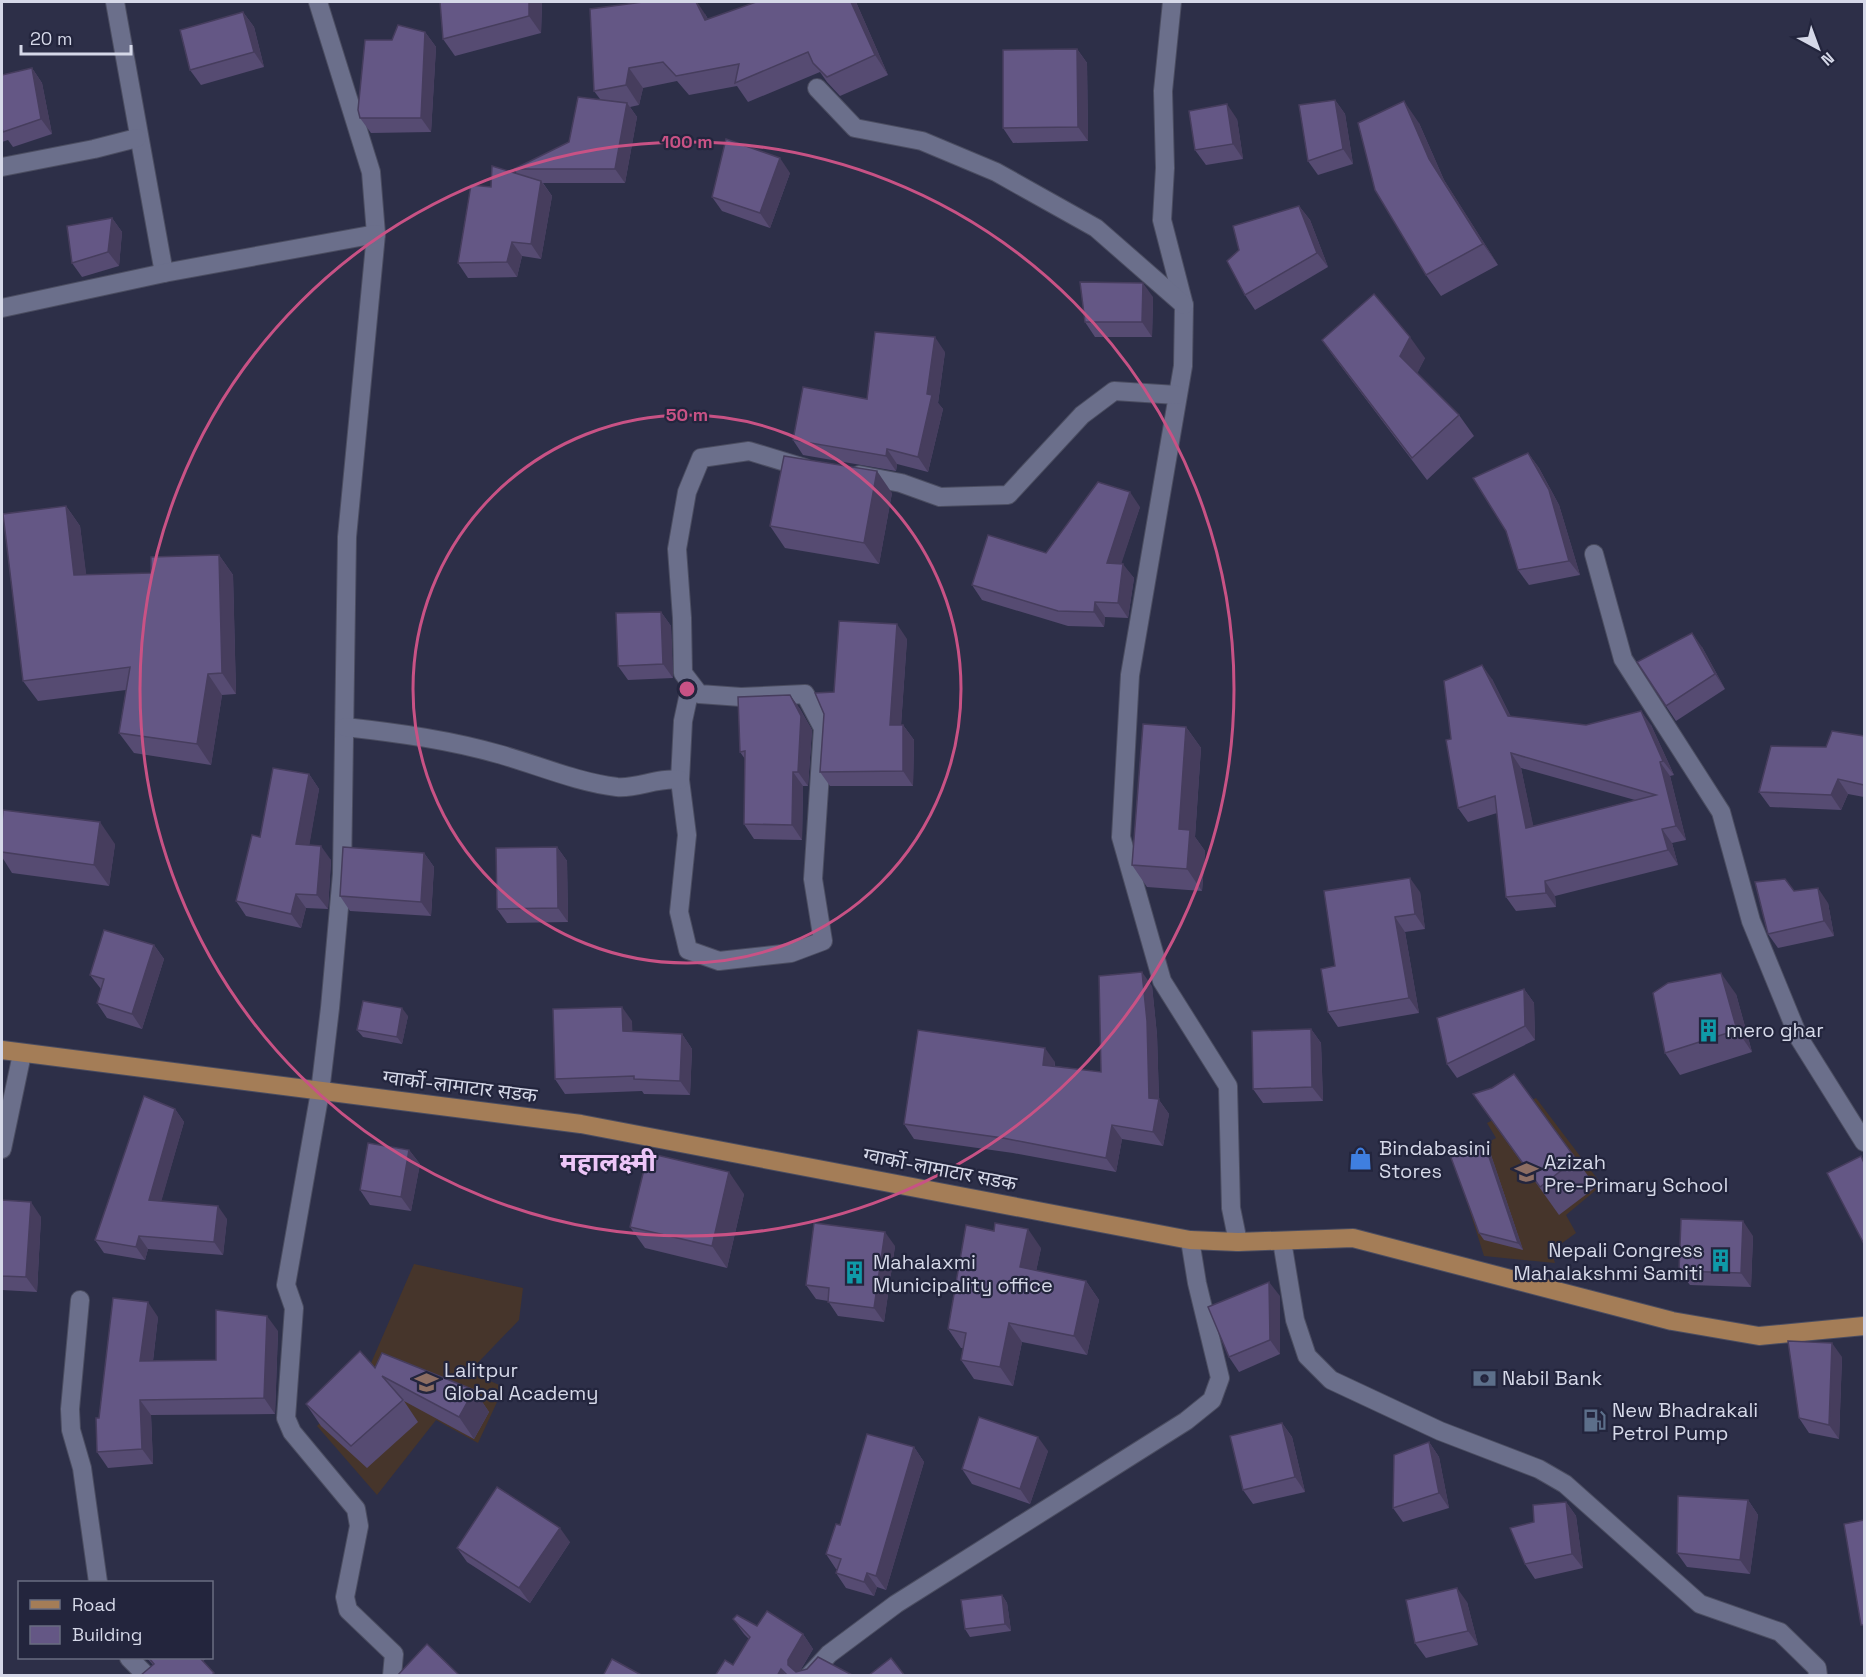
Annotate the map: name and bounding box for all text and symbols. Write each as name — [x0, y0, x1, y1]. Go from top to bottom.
scale bar — [21, 18, 130, 56]
north arrow — [1788, 18, 1848, 78]
text: 20 m — [30, 27, 73, 50]
text: N — [1817, 47, 1838, 70]
text: 100 m — [661, 130, 713, 153]
text: 50 m — [666, 403, 708, 426]
centre of rings — [677, 679, 697, 699]
building icon: mero ghar — [1695, 1017, 1721, 1043]
place label: mero ghar — [1726, 1017, 1824, 1043]
street label: ग्वार्को-लामाटार सडक — [381, 1064, 539, 1108]
place label: Bindabasini Stores — [1379, 1135, 1491, 1184]
street label: ग्वार्को-लामाटार सडक — [861, 1141, 1019, 1197]
district label: महालक्ष्मी — [560, 1145, 657, 1179]
shop icon: Bindabasini Stores — [1348, 1146, 1374, 1172]
place label: Azizah Pre-Primary School — [1544, 1149, 1728, 1198]
school or university icon: Azizah Pre-Primary School — [1513, 1160, 1539, 1186]
place label: Nepali Congress Mahalakshmi Samiti — [1514, 1237, 1703, 1286]
building icon: Nepali Congress Mahalakshmi Samiti — [1708, 1248, 1734, 1274]
place label: Mahalaxmi Municipality office — [873, 1249, 1053, 1298]
building icon: Mahalaxmi Municipality office — [842, 1260, 868, 1286]
place label: Lalitpur Global Academy — [444, 1357, 598, 1406]
bank icon: Nabil Bank — [1471, 1365, 1497, 1391]
place label: Nabil Bank — [1502, 1365, 1603, 1391]
school or university icon: Lalitpur Global Academy — [413, 1369, 439, 1395]
place label: New Bhadrakali Petrol Pump — [1612, 1397, 1758, 1446]
fuel station icon: New Bhadrakali Petrol Pump — [1581, 1408, 1607, 1434]
legend — [18, 1581, 213, 1659]
text: Road — [72, 1593, 116, 1616]
text: Building — [72, 1623, 142, 1646]

